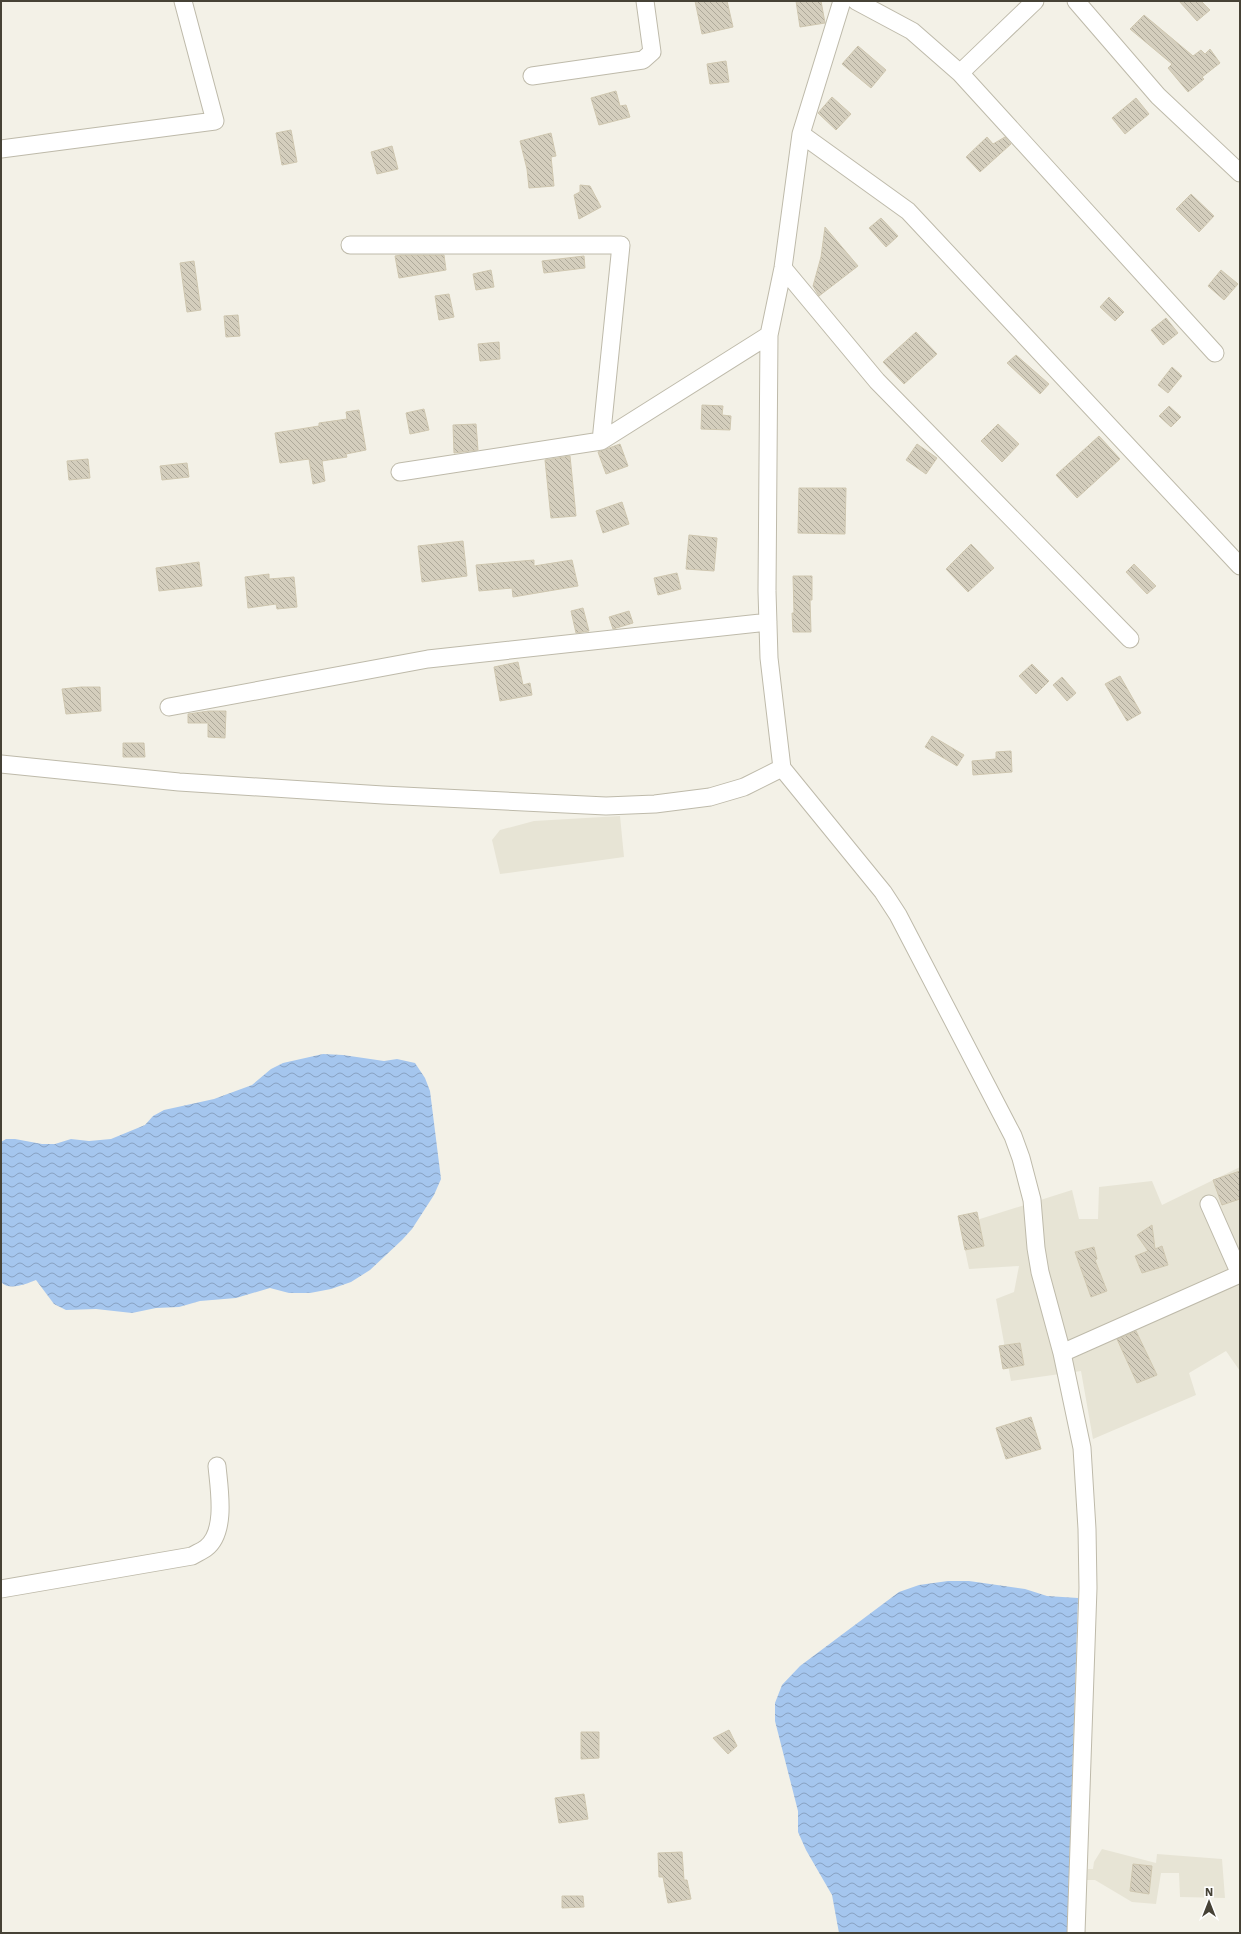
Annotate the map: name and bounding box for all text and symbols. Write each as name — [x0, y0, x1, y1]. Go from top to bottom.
north arrow — [1189, 1882, 1229, 1922]
text: N — [1205, 1886, 1213, 1899]

